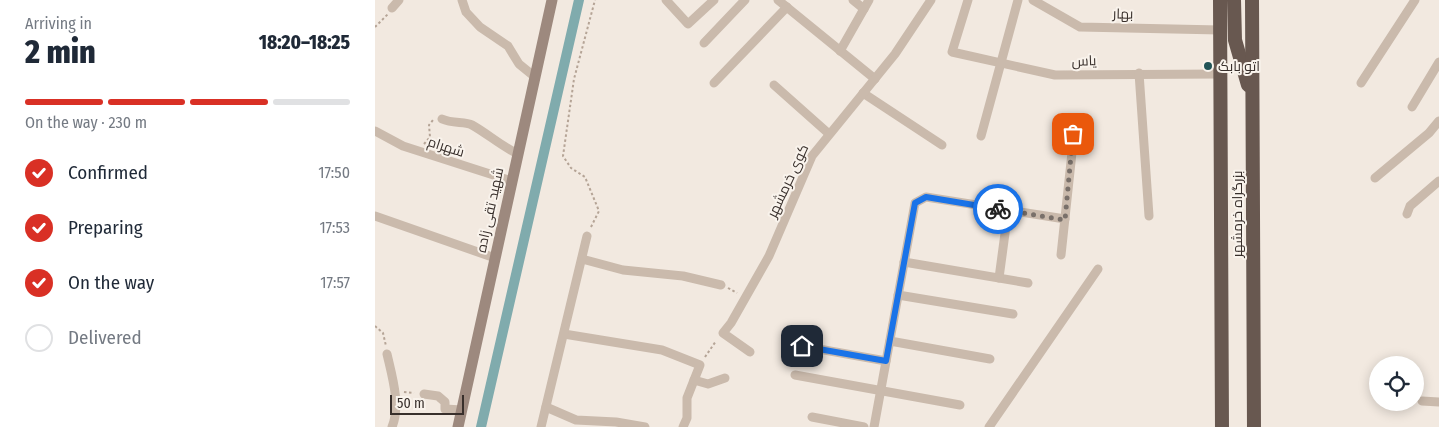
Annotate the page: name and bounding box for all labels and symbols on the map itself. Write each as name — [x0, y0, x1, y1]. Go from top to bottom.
street label: بهار — [1111, 5, 1134, 23]
street label: یاس — [1071, 52, 1097, 70]
place label: اتو بابک — [1218, 58, 1260, 75]
marker: اتو بابک — [1202, 60, 1214, 72]
pin — [1052, 113, 1094, 155]
street label: شهرام — [425, 133, 466, 162]
street label: کوی خرمشهر — [763, 142, 812, 221]
street label: شهید تقی زاده — [473, 166, 507, 254]
street label: بزرگراه خرمشهر — [1229, 171, 1246, 258]
courier — [973, 184, 1023, 234]
pin — [781, 325, 823, 367]
scale bar — [390, 392, 464, 415]

